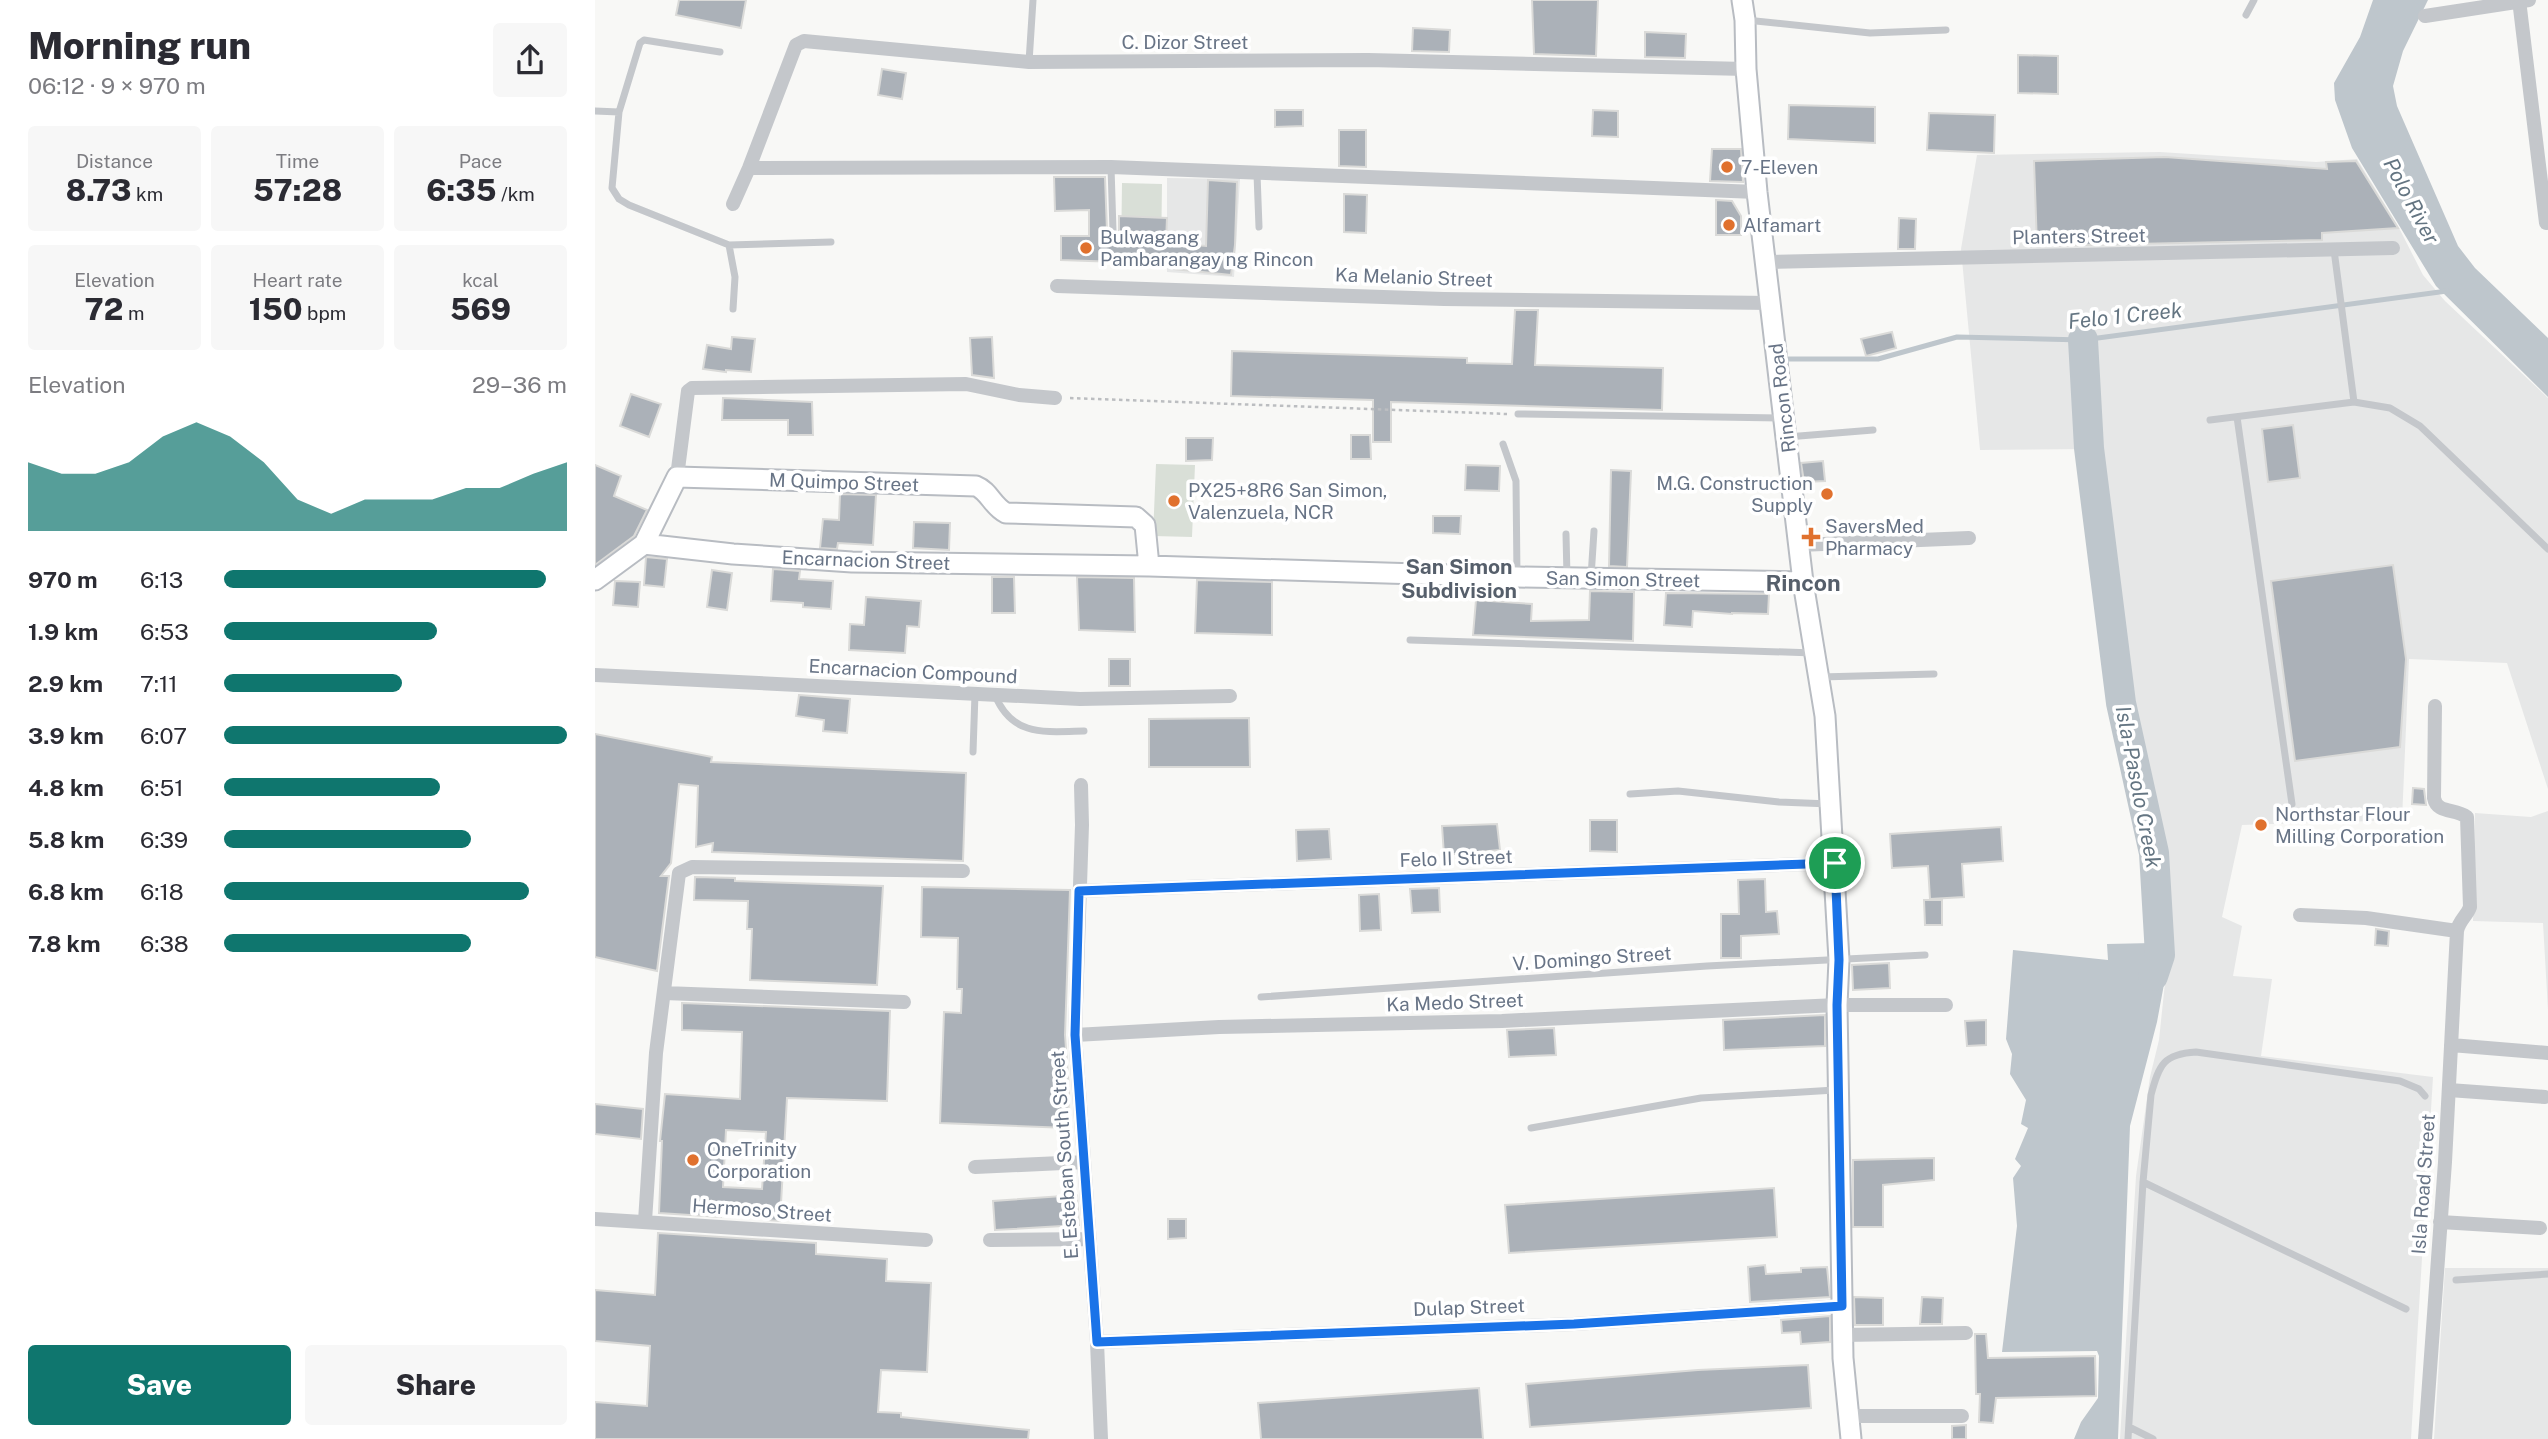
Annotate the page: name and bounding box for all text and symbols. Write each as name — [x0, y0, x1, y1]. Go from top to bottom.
text: Morning run — [28, 23, 251, 68]
button: share — [493, 23, 567, 97]
street label: C. Dizor Street — [1122, 31, 1248, 53]
text: 06:12 · 9 × 970 m — [28, 72, 206, 99]
text: Distance — [76, 150, 153, 172]
text: Time — [276, 150, 319, 172]
text: Pace — [459, 150, 502, 172]
water label: Polo River — [2378, 153, 2445, 249]
place label: 7-Eleven — [1741, 156, 1818, 178]
marker: 7-Eleven — [1719, 159, 1735, 175]
text: 8.73 — [66, 172, 131, 208]
text: 57:28 — [253, 172, 342, 208]
text: 6:35 — [426, 172, 496, 208]
text: km — [131, 183, 163, 205]
text: /km — [496, 183, 535, 205]
place label: Alfamart — [1743, 214, 1821, 236]
marker: Alfamart — [1721, 217, 1737, 233]
street label: Planters Street — [2012, 224, 2146, 248]
place label: Bulwagang Pambarangay ng Rincon — [1100, 226, 1313, 270]
marker: Bulwagang Pambarangay ng Rincon — [1078, 240, 1094, 256]
street label: Ka Melanio Street — [1335, 263, 1493, 291]
text: Elevation — [74, 269, 155, 291]
text: Heart rate — [253, 269, 342, 291]
text: kcal — [462, 269, 499, 291]
text: 72 — [85, 291, 123, 327]
text: 150 — [249, 291, 302, 327]
text: 569 — [450, 291, 511, 327]
water label: Felo 1 Creek — [2067, 297, 2184, 334]
text: m — [123, 302, 144, 324]
text: bpm — [302, 302, 346, 324]
street label: Rincon Road — [1764, 342, 1800, 454]
text: Elevation — [28, 371, 126, 398]
text: 29–36 m — [472, 371, 567, 398]
street label: M Quimpo Street — [769, 468, 919, 496]
place label: M.G. Construction Supply — [1656, 472, 1813, 516]
place label: PX25+8R6 San Simon, Valenzuela, NCR — [1188, 479, 1387, 523]
marker: M.G. Construction Supply — [1819, 486, 1835, 502]
marker: PX25+8R6 San Simon, Valenzuela, NCR — [1166, 493, 1182, 509]
place label: SaversMed Pharmacy — [1825, 515, 1924, 559]
marker: SaversMed Pharmacy — [1803, 529, 1819, 545]
street label: Encarnacion Street — [781, 546, 951, 574]
district label: San Simon Subdivision — [1401, 554, 1517, 603]
text: 970 m — [28, 566, 98, 593]
text: 6:13 — [140, 566, 183, 593]
street label: San Simon Street — [1546, 567, 1700, 591]
district label: Rincon — [1765, 569, 1841, 596]
text: 1.9 km — [28, 618, 98, 645]
text: 6:53 — [140, 618, 189, 645]
street label: Encarnacion Compound — [808, 655, 1018, 687]
text: 2.9 km — [28, 670, 103, 697]
text: 7:11 — [140, 670, 178, 697]
water label: Isla-Pasolo Creek — [2111, 704, 2167, 871]
text: 3.9 km — [28, 722, 104, 749]
text: 6:07 — [140, 722, 187, 749]
text: 4.8 km — [28, 774, 104, 801]
text: 6:51 — [140, 774, 184, 801]
place label: Northstar Flour Milling Corporation — [2275, 803, 2444, 847]
marker: Northstar Flour Milling Corporation — [2253, 817, 2269, 833]
text: 5.8 km — [28, 826, 104, 853]
text: 6:39 — [140, 826, 188, 853]
pin — [1805, 833, 1865, 893]
icon: arrive — [1816, 844, 1854, 882]
street label: Felo II Street — [1399, 845, 1513, 871]
text: 6.8 km — [28, 878, 104, 905]
text: 6:18 — [140, 878, 184, 905]
text: 7.8 km — [28, 930, 101, 957]
text: 6:38 — [140, 930, 189, 957]
street label: V. Domingo Street — [1512, 941, 1672, 975]
street label: Ka Medo Street — [1386, 989, 1524, 1015]
street label: E. Esteban South Street — [1046, 1050, 1082, 1260]
street label: Isla Road Street — [2407, 1113, 2439, 1255]
place label: OneTrinity Corporation — [707, 1138, 811, 1182]
marker: OneTrinity Corporation — [685, 1152, 701, 1168]
street label: Hermoso Street — [691, 1194, 833, 1226]
street label: Dulap Street — [1413, 1294, 1525, 1320]
button: Save — [28, 1345, 291, 1425]
button: Share — [305, 1345, 567, 1425]

